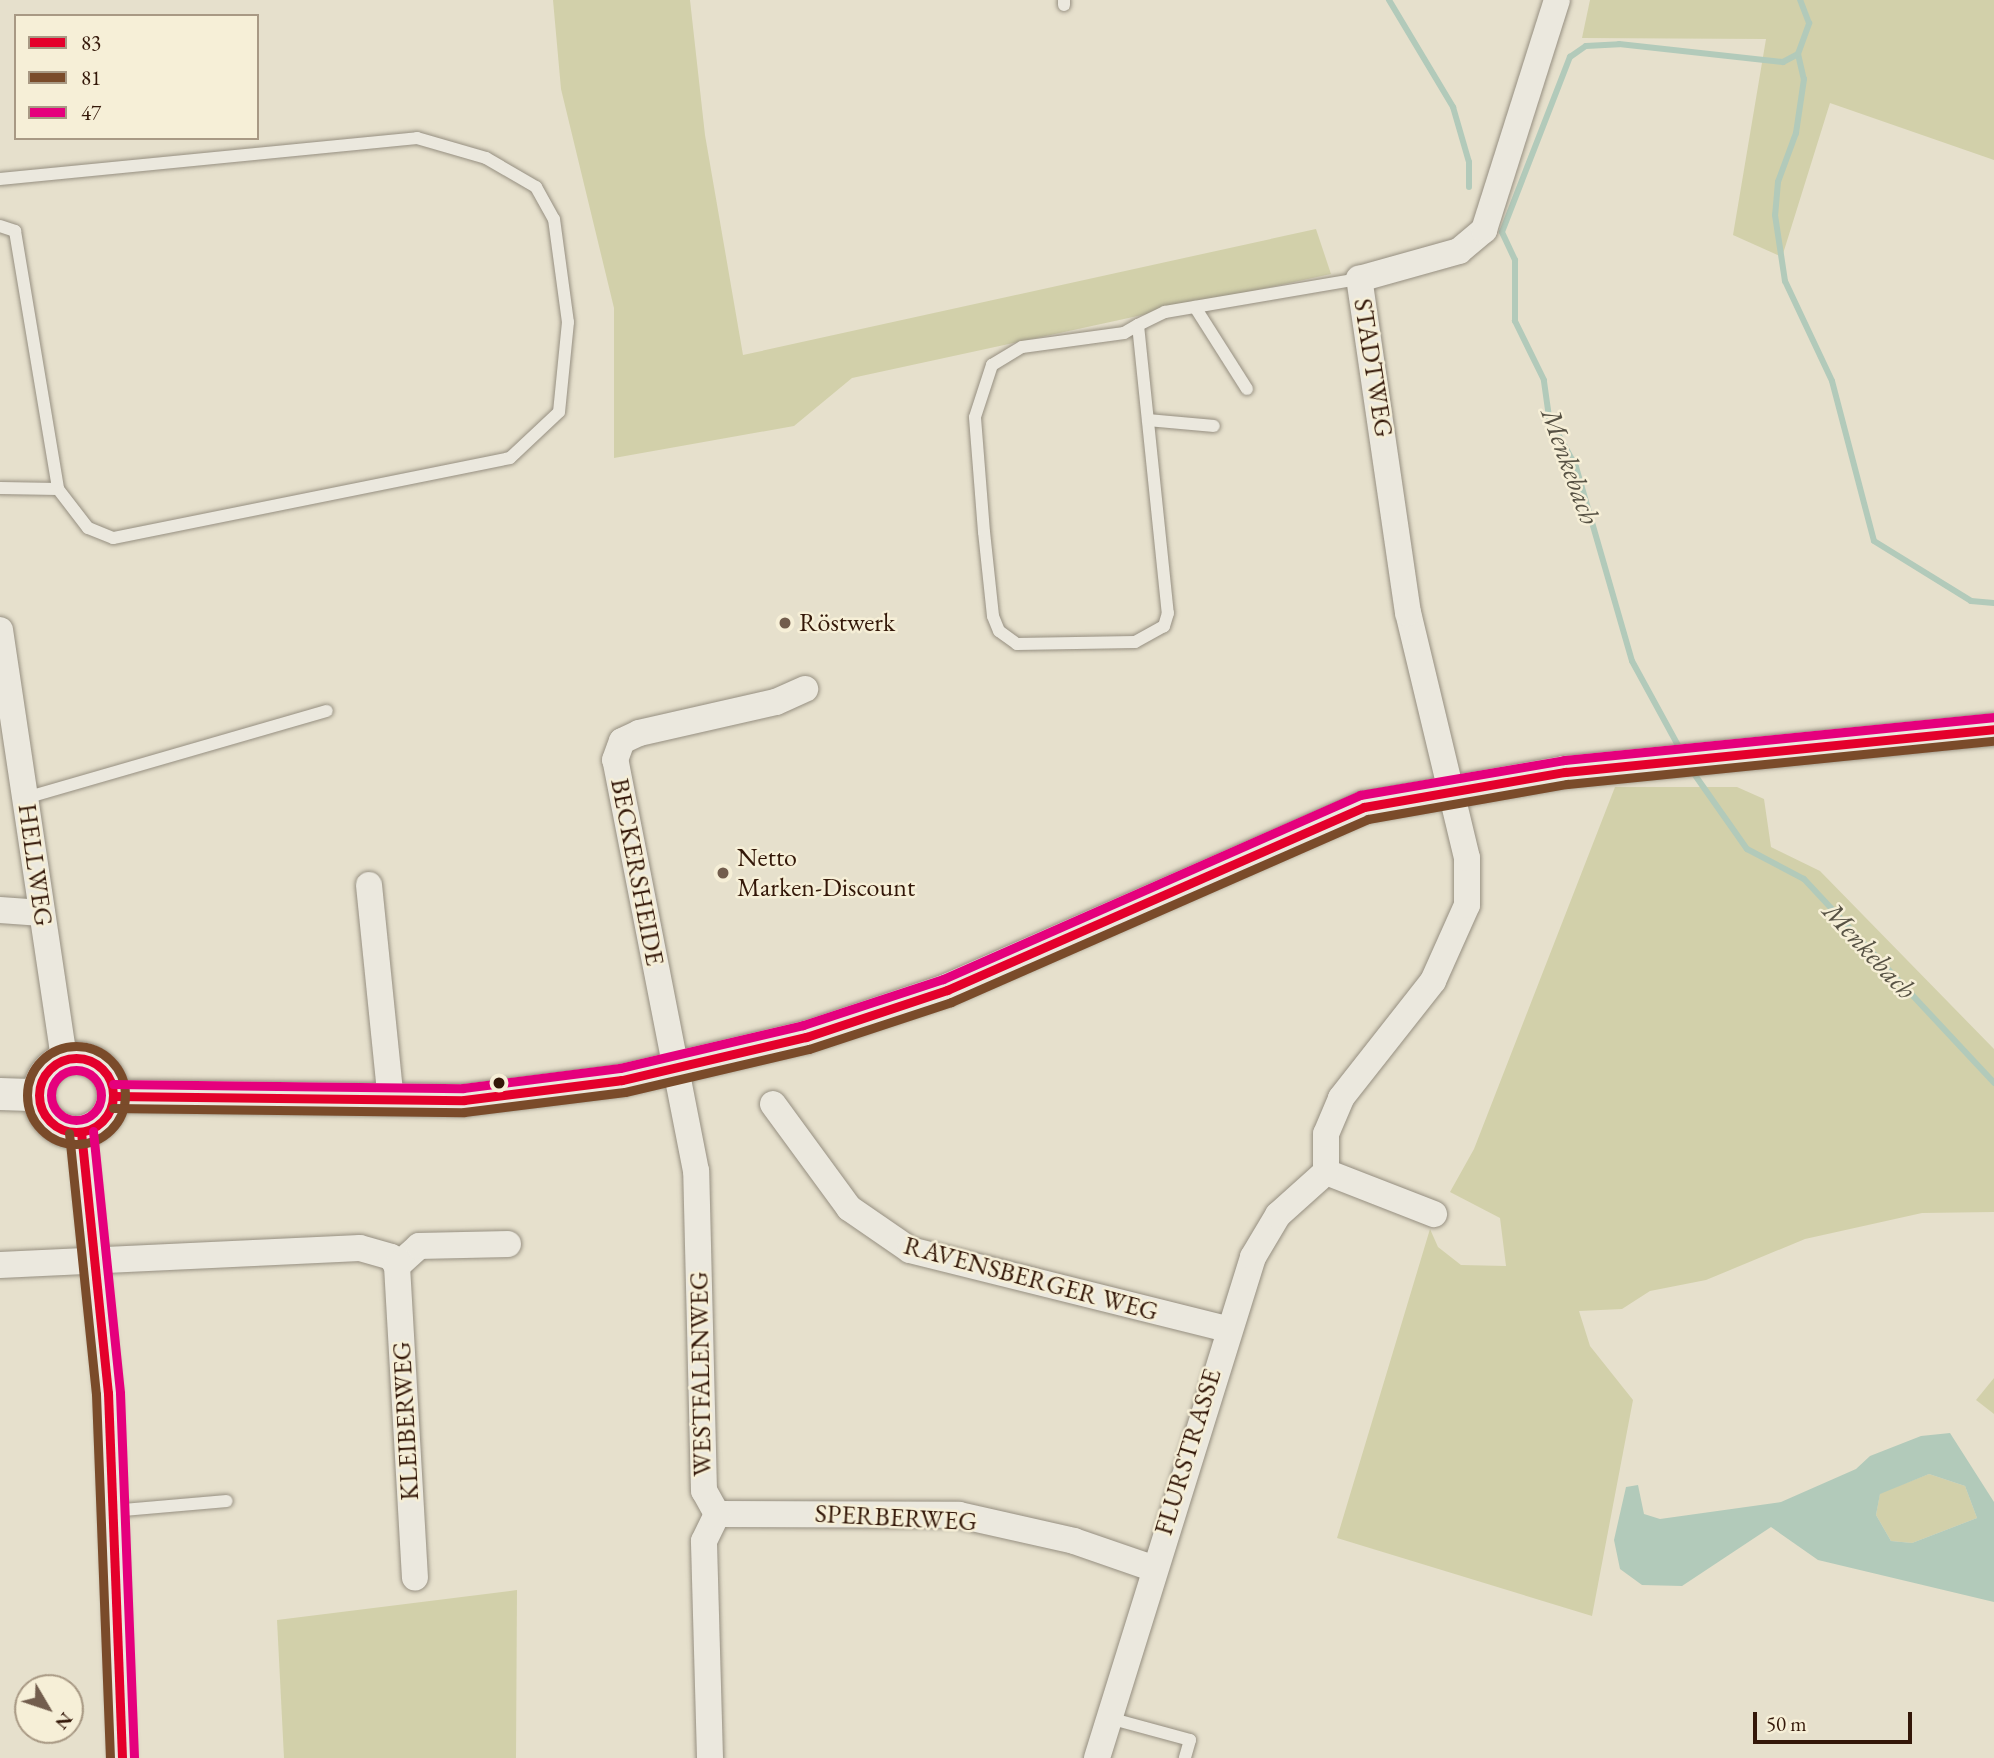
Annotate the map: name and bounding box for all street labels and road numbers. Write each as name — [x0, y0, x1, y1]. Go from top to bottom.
street label: STADTWEG — [1347, 296, 1399, 440]
street label: BECKERSHEIDE — [604, 776, 670, 968]
street label: HELLWEG — [11, 802, 59, 928]
street label: RAVENSBERGER WEG — [900, 1230, 1162, 1328]
street label: WESTFALENWEG — [684, 1271, 718, 1477]
street label: KLEIBERWEG — [386, 1341, 426, 1501]
street label: FLURSTRASSE — [1148, 1365, 1228, 1539]
street label: SPERBERWEG — [814, 1498, 978, 1538]

